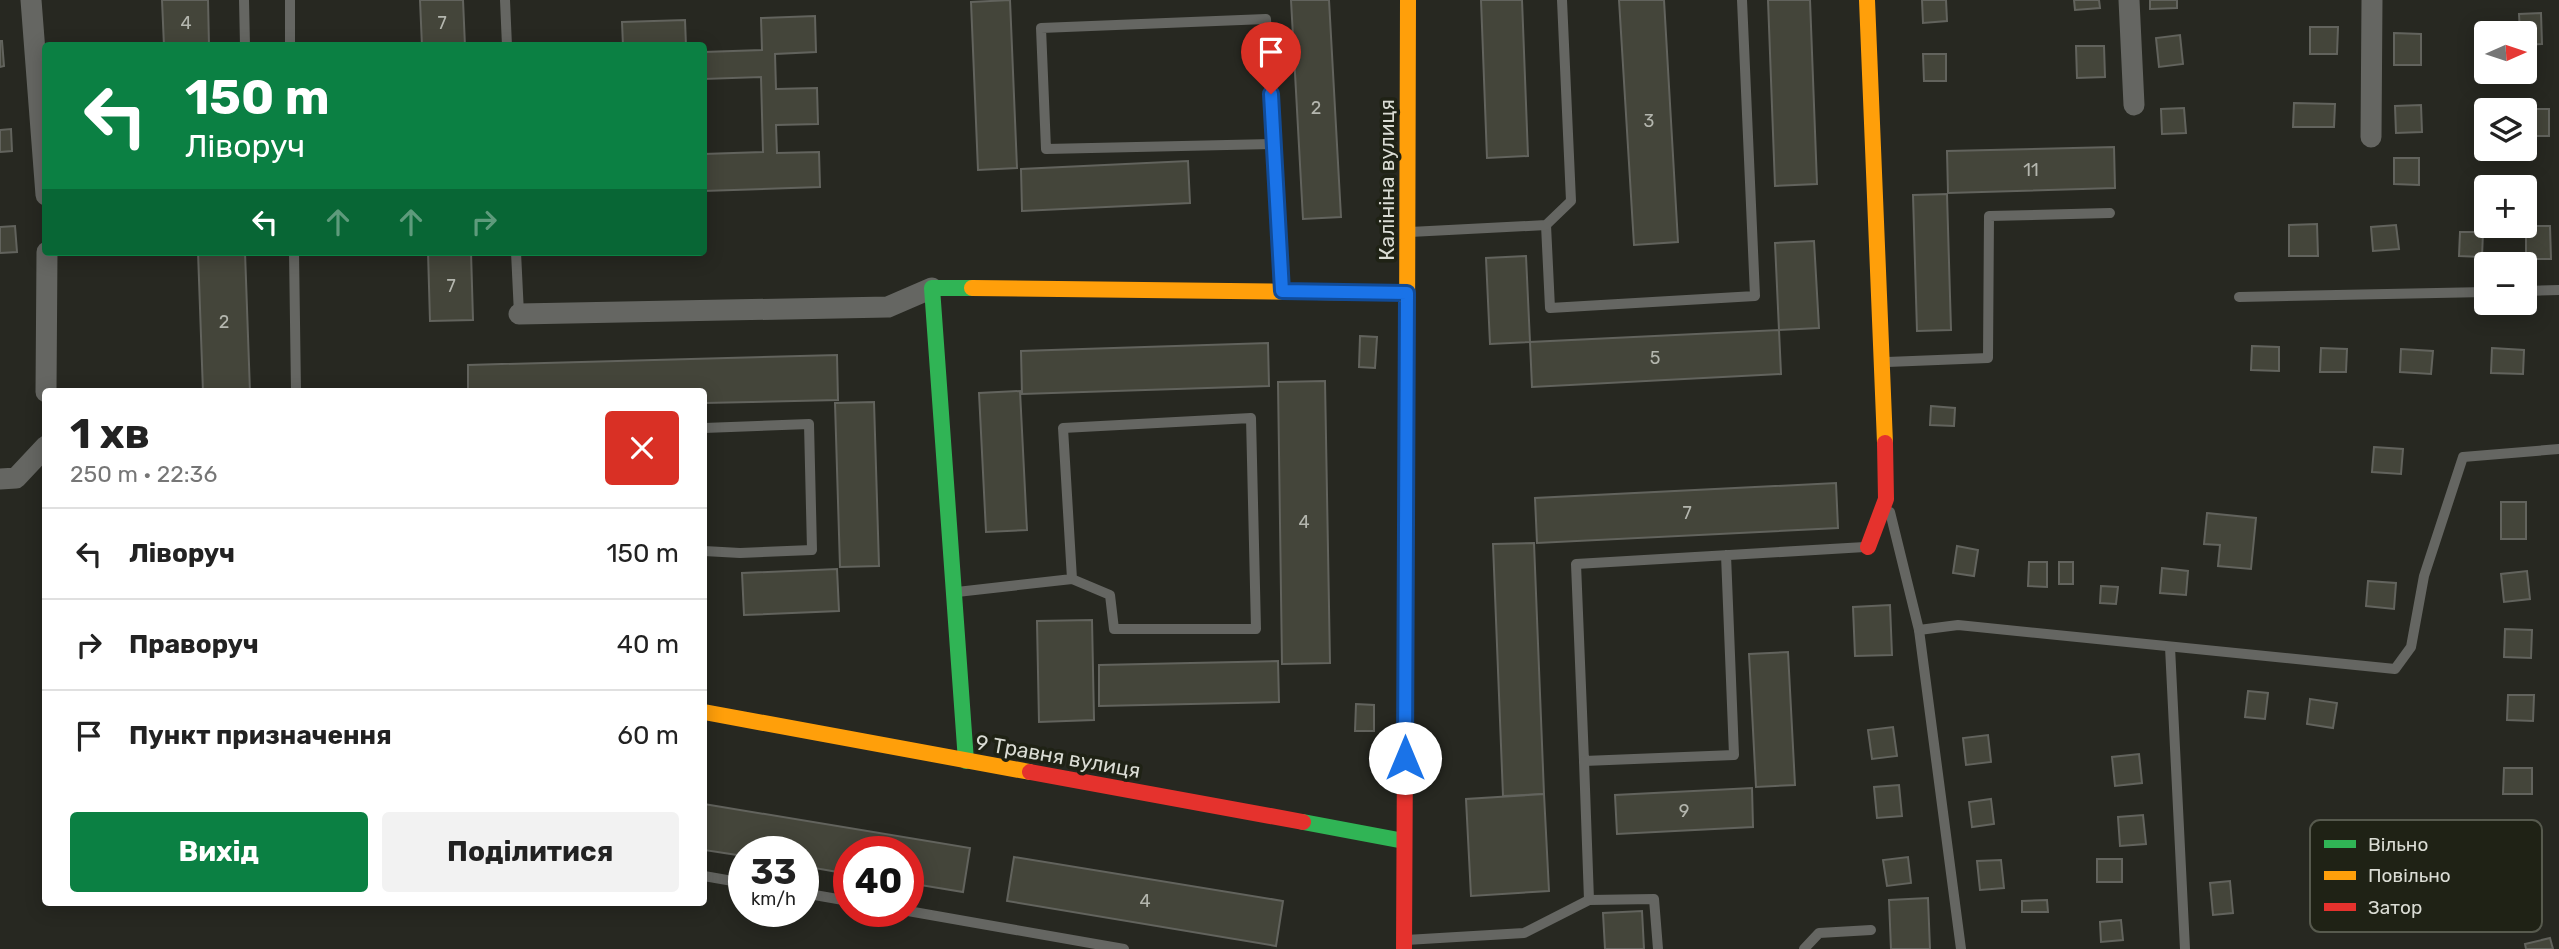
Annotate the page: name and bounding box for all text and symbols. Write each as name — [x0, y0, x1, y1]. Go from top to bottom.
house number: 4 — [180, 12, 192, 34]
house number: 7 — [437, 12, 447, 34]
north arrow — [2474, 21, 2538, 84]
map controls — [2474, 21, 2537, 315]
pin — [1241, 22, 1301, 94]
icon: arrive — [1252, 33, 1290, 71]
text: 150 m — [185, 68, 330, 126]
icon: left — [70, 70, 161, 161]
house number: 2 — [1311, 97, 1321, 119]
button: layers — [2474, 98, 2537, 161]
street label: Калініна вулиця — [1374, 99, 1399, 261]
house number: 3 — [1644, 110, 1654, 132]
text: Ліворуч — [185, 127, 305, 165]
house number: 11 — [2023, 159, 2039, 181]
button: + — [2474, 175, 2537, 238]
icon: left — [246, 203, 284, 241]
icon: ahead — [319, 203, 357, 241]
icon: ahead — [392, 203, 430, 241]
icon: right — [465, 203, 503, 241]
button: − — [2474, 252, 2537, 315]
house number: 7 — [446, 275, 456, 297]
house number: 2 — [219, 311, 229, 333]
house number: 5 — [1650, 347, 1660, 369]
text: 1 хв — [70, 409, 150, 459]
button: close — [605, 411, 679, 485]
text: 250 m · 22:36 — [70, 460, 217, 488]
house number: 7 — [1682, 502, 1692, 524]
house number: 4 — [1298, 511, 1310, 533]
icon: left — [70, 535, 108, 573]
text: Ліворуч — [129, 538, 235, 569]
text: 150 m — [606, 538, 679, 569]
icon: right — [70, 626, 108, 664]
text: Праворуч — [129, 629, 259, 660]
text: 40 m — [617, 629, 679, 660]
icon: arrive — [70, 717, 108, 755]
text: Пункт призначення — [129, 720, 392, 751]
text: 60 m — [617, 720, 679, 751]
position arrow — [1368, 721, 1442, 795]
street label: 9 Травня вулиця — [974, 729, 1142, 783]
house number: 9 — [1679, 800, 1689, 822]
button: Вихід — [70, 812, 368, 892]
button: Поділитися — [382, 812, 679, 892]
legend — [2310, 820, 2542, 932]
text: Вільно — [2368, 833, 2428, 856]
speed limit sign: 40 — [833, 836, 924, 927]
text: 33 — [750, 851, 797, 893]
text: Повільно — [2368, 864, 2451, 887]
text: km/h — [751, 888, 796, 910]
house number: 4 — [1139, 890, 1151, 912]
text: Затор — [2368, 896, 2422, 919]

